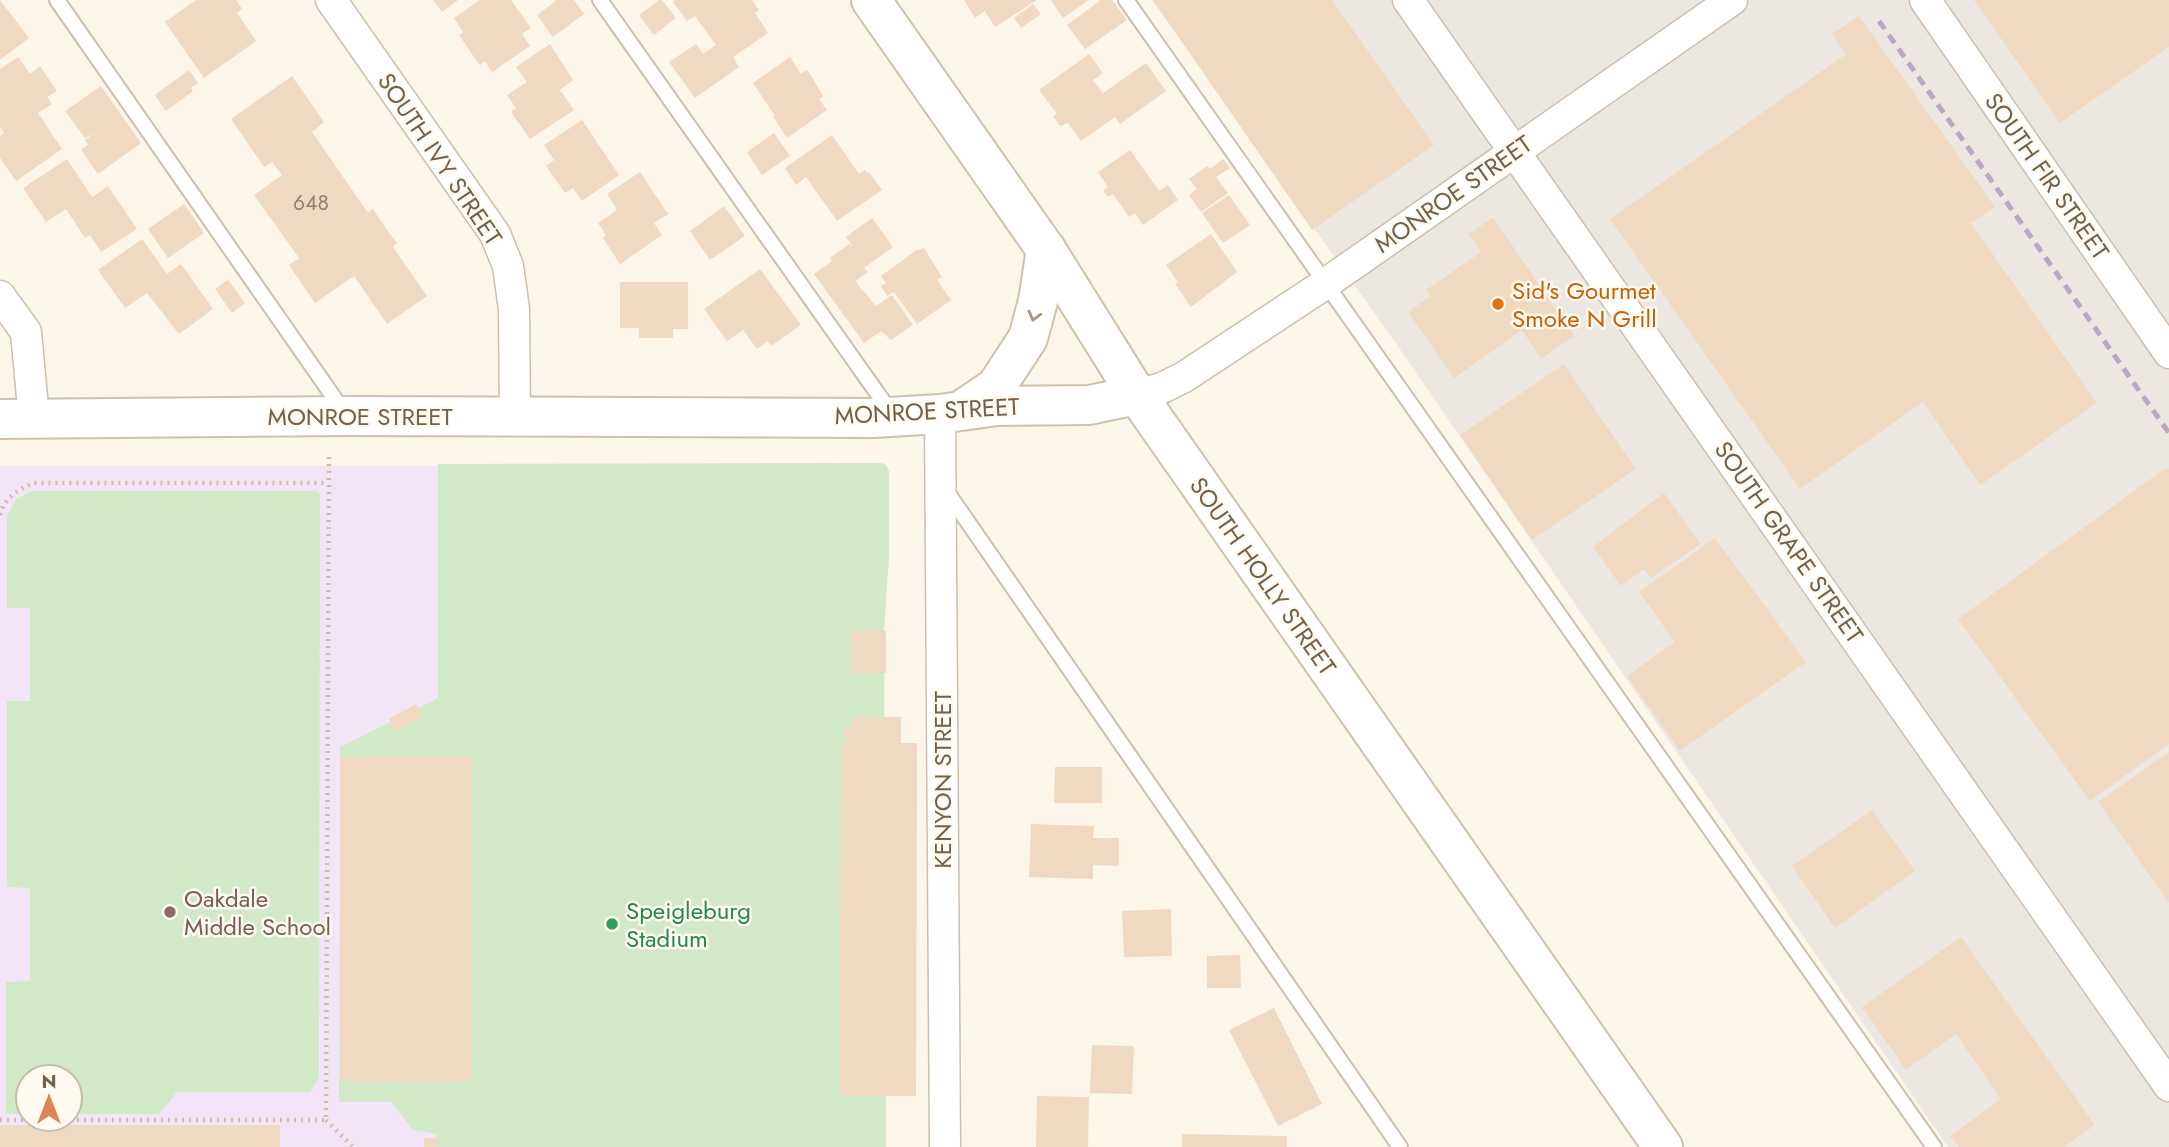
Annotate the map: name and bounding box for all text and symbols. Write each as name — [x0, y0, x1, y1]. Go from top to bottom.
street label: SOUTH IVY STREET — [369, 66, 511, 252]
street label: SOUTH FIR STREET — [1976, 85, 2118, 267]
street label: MONROE STREET — [1367, 127, 1539, 261]
house number: 648 — [293, 188, 329, 218]
place label: Sid's Gourmet Smoke N Grill — [1512, 273, 1657, 336]
marker: Sid's Gourmet Smoke N Grill — [1490, 296, 1506, 312]
one-way arrow — [1028, 310, 1042, 322]
street label: MONROE STREET — [834, 389, 1020, 433]
street label: MONROE STREET — [267, 399, 453, 434]
street label: SOUTH GRAPE STREET — [1706, 434, 1872, 650]
street label: SOUTH HOLLY STREET — [1181, 470, 1345, 682]
street label: KENYON STREET — [925, 691, 960, 869]
place label: Oakdale Middle School — [184, 881, 331, 944]
place label: Speigleburg Stadium — [626, 893, 751, 956]
marker: Oakdale Middle School — [162, 904, 178, 920]
marker: Speigleburg Stadium — [604, 916, 620, 932]
north arrow — [14, 1063, 84, 1133]
text: N — [41, 1068, 57, 1095]

